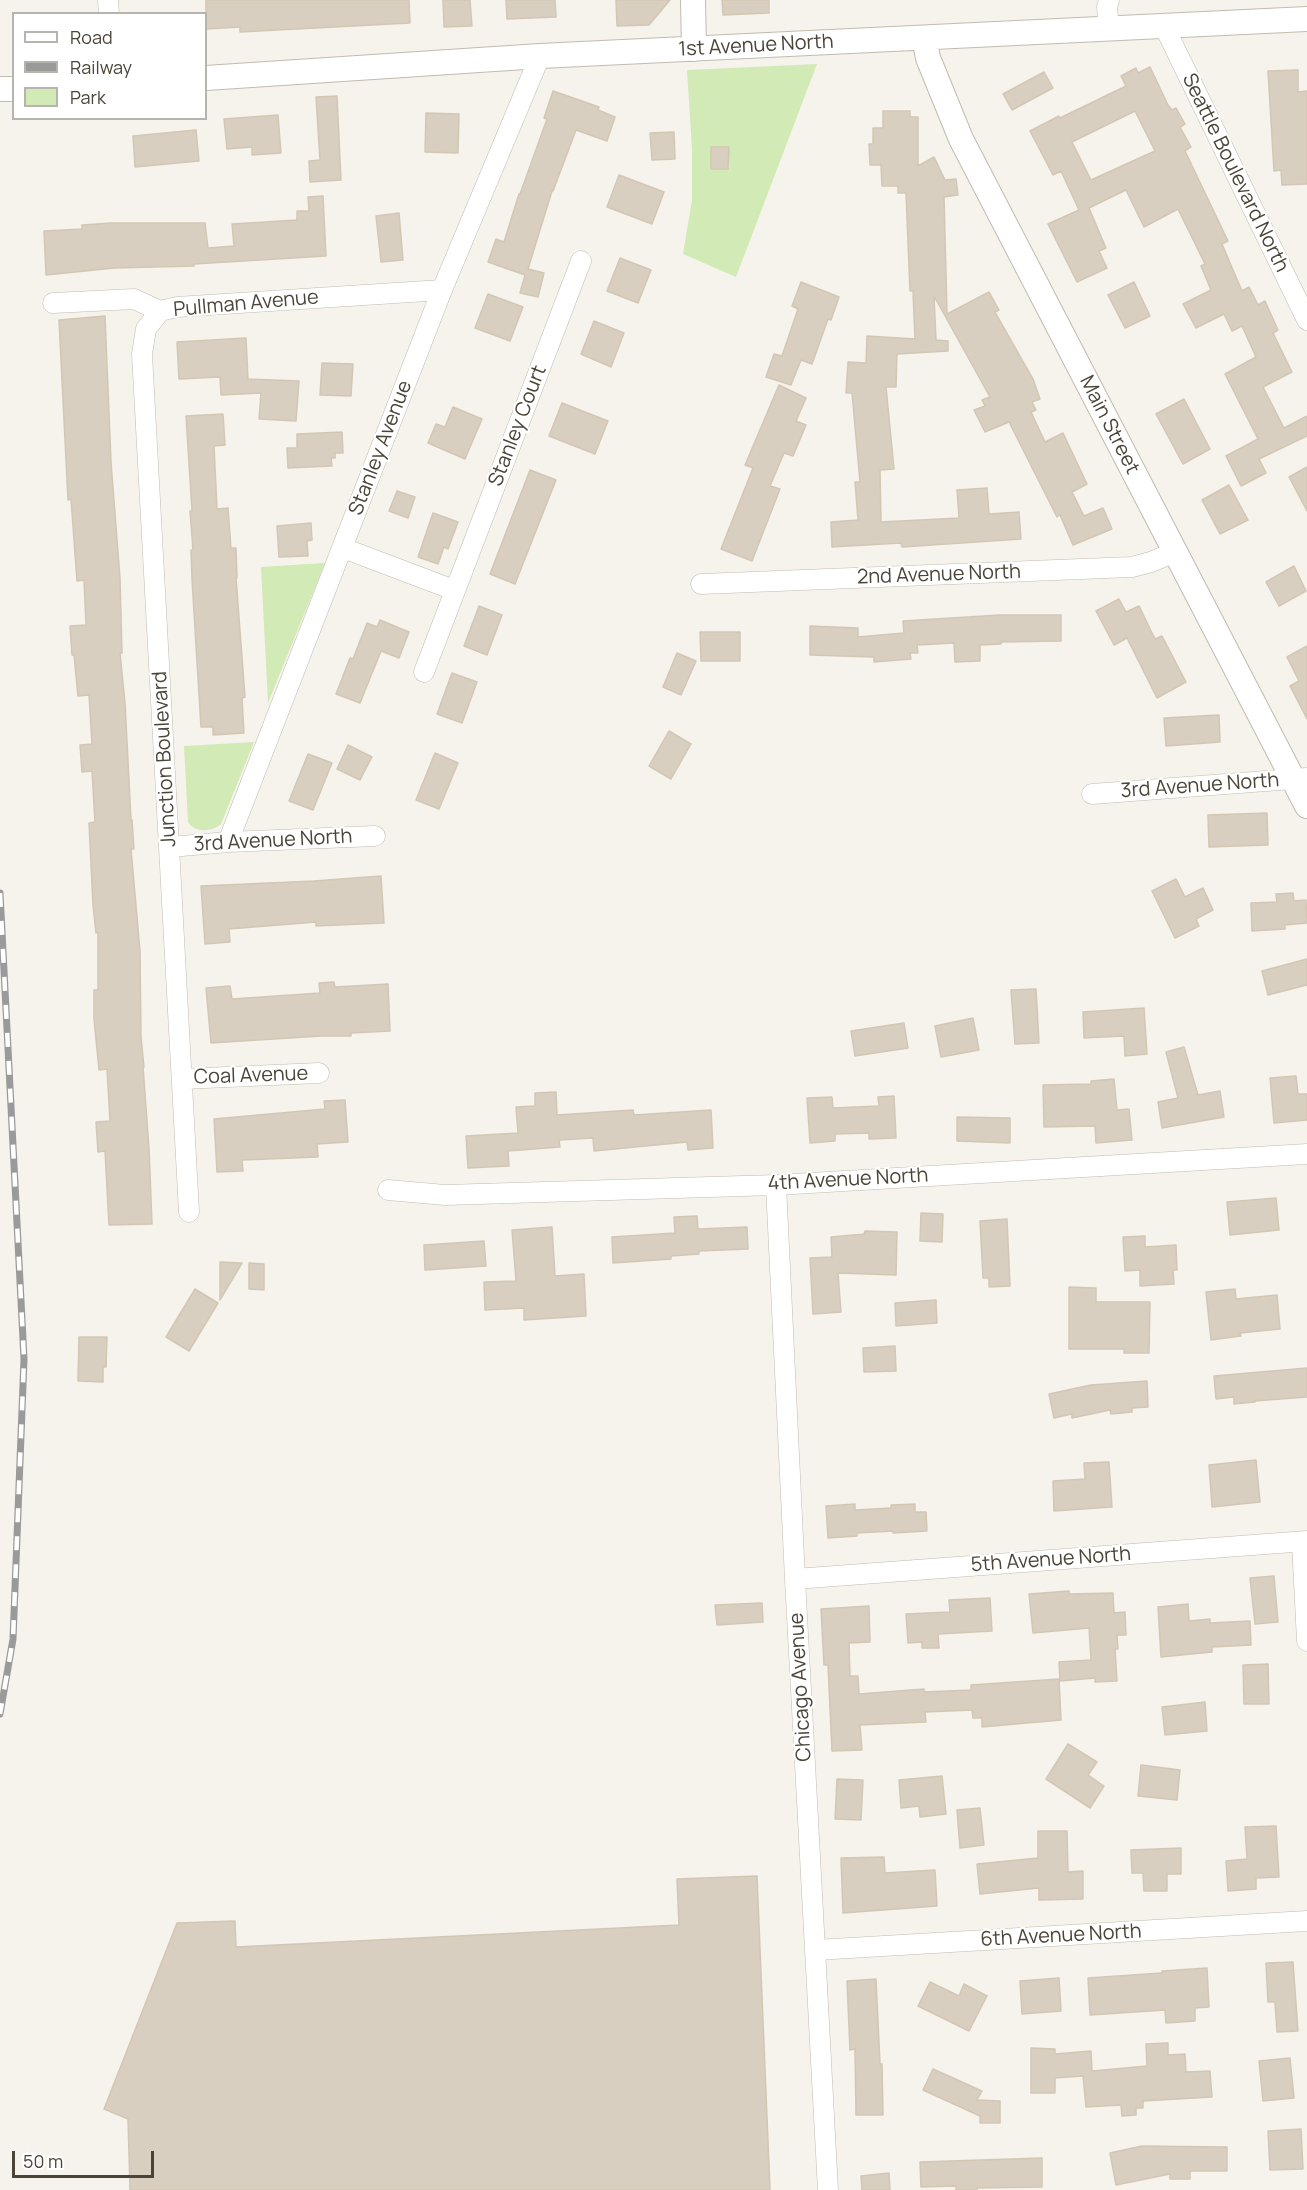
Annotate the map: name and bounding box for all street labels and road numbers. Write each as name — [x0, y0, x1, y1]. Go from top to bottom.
street label: 1st Avenue North — [678, 30, 834, 62]
street label: Seattle Boulevard North — [1176, 70, 1294, 276]
street label: Pullman Avenue — [172, 286, 320, 322]
street label: Stanley Court — [484, 362, 552, 490]
street label: Main Street — [1074, 372, 1144, 478]
street label: Stanley Avenue — [344, 377, 418, 519]
street label: 2nd Avenue North — [857, 560, 1021, 590]
street label: Junction Boulevard — [148, 671, 182, 847]
street label: 3rd Avenue North — [1120, 768, 1280, 804]
street label: 3rd Avenue North — [193, 825, 353, 857]
street label: Coal Avenue — [193, 1062, 309, 1090]
street label: 4th Avenue North — [767, 1164, 929, 1196]
street label: 5th Avenue North — [970, 1542, 1132, 1578]
street label: Chicago Avenue — [785, 1612, 817, 1762]
street label: 6th Avenue North — [980, 1920, 1142, 1952]

